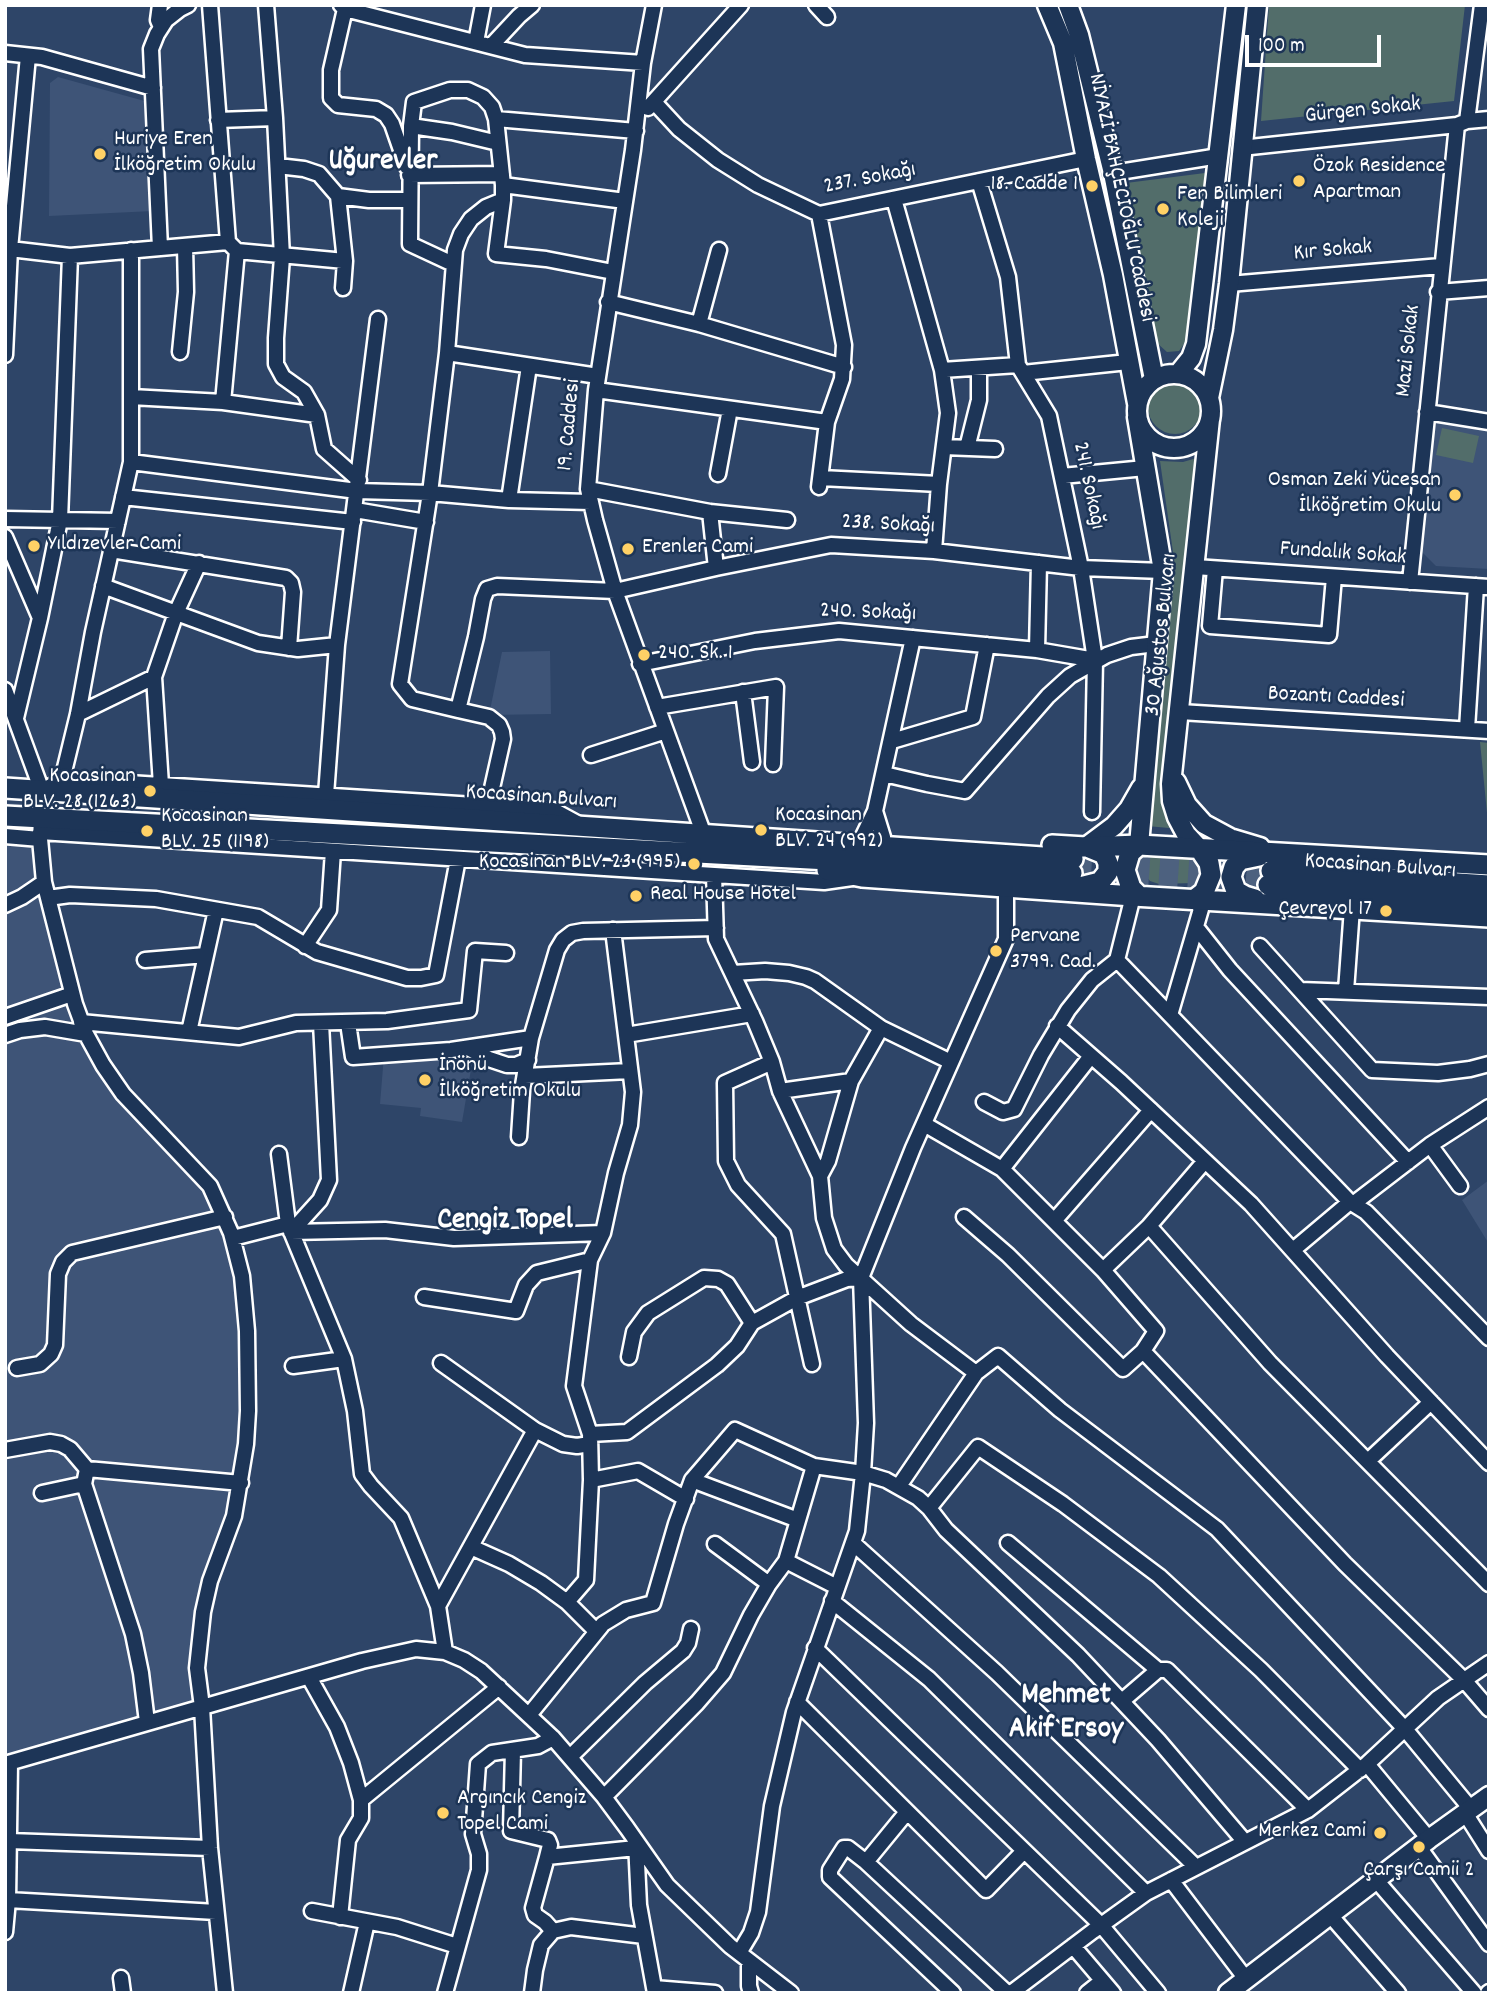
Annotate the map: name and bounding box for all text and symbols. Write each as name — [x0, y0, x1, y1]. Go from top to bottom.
scale bar — [1249, 21, 1386, 65]
text: 100 m — [1258, 32, 1305, 62]
street label: NİYAZİ BAHÇECİOĞLU Caddesi — [1080, 71, 1160, 325]
street label: Gürgen Sokak — [1304, 92, 1422, 132]
place label: Huriye Eren İlköğretim Okulu — [114, 127, 256, 181]
marker: Huriye Eren İlköğretim Okulu — [92, 146, 108, 162]
district label: Uğurevler — [329, 146, 437, 182]
place label: Özok Residence Apartman — [1313, 154, 1445, 208]
street label: 237. Sokağı — [822, 158, 918, 202]
place label: 18. Cadde 1 — [991, 172, 1078, 200]
marker: Özok Residence Apartman — [1291, 173, 1307, 189]
marker: 18. Cadde 1 — [1084, 178, 1100, 194]
place label: Fen Bilimleri Koleji — [1177, 182, 1282, 236]
marker: Fen Bilimleri Koleji — [1155, 201, 1171, 217]
street label: Kır Sokak — [1293, 235, 1373, 269]
street label: Mazi Sokak — [1391, 304, 1429, 398]
street label: 19. Caddesi — [553, 378, 589, 472]
street label: 241. Sokağı — [1064, 440, 1110, 532]
place label: Osman Zeki Yücesan İlköğretim Okulu — [1268, 468, 1441, 522]
marker: Osman Zeki Yücesan İlköğretim Okulu — [1447, 487, 1463, 503]
street label: 238. Sokağı — [841, 510, 935, 542]
place label: Yıldızevler Cami — [48, 532, 181, 560]
place label: Erenler Cami — [642, 535, 753, 563]
street label: Fundalık Sokak — [1279, 537, 1407, 573]
marker: Yıldızevler Cami — [26, 538, 42, 554]
marker: Erenler Cami — [620, 541, 636, 557]
street label: 30 Ağustos Bulvarı — [1141, 552, 1185, 718]
street label: 240. Sokağı — [819, 599, 917, 629]
place label: 240. Sk. 1 — [658, 641, 733, 669]
marker: 240. Sk. 1 — [636, 647, 652, 663]
street label: Bozantı Caddesi — [1267, 682, 1405, 716]
place label: Kocasinan BLV. 28 (1263) — [23, 764, 136, 818]
street label: Kocasinan Bulvarı — [464, 780, 618, 818]
marker: Kocasinan BLV. 28 (1263) — [142, 783, 158, 799]
place label: Kocasinan BLV. 24 (992) — [775, 803, 883, 857]
place label: Kocasinan BLV. 25 (1198) — [161, 804, 269, 858]
marker: Kocasinan BLV. 24 (992) — [753, 822, 769, 838]
marker: Kocasinan BLV. 25 (1198) — [139, 823, 155, 839]
street label: Kocasinan Bulvarı — [1303, 849, 1457, 887]
place label: Kocasinan BLV. 23 (995) — [479, 850, 680, 878]
marker: Kocasinan BLV. 23 (995) — [686, 856, 702, 872]
place label: Real House Hotel — [650, 882, 796, 910]
marker: Real House Hotel — [628, 888, 644, 904]
place label: Çevreyol 17 — [1279, 897, 1372, 925]
marker: Çevreyol 17 — [1378, 903, 1394, 919]
place label: Pervane 3799. Cad. — [1010, 924, 1096, 978]
marker: Pervane 3799. Cad. — [988, 943, 1004, 959]
place label: İnönü İlköğretim Okulu — [439, 1053, 581, 1107]
marker: İnönü İlköğretim Okulu — [417, 1072, 433, 1088]
district label: Cengiz Topel — [437, 1205, 573, 1241]
district label: Mehmet Akif Ersoy — [1009, 1680, 1123, 1750]
place label: Argıncık Cengiz Topel Cami — [457, 1786, 586, 1840]
marker: Argıncık Cengiz Topel Cami — [435, 1805, 451, 1821]
place label: Merkez Cami — [1258, 1819, 1366, 1847]
marker: Merkez Cami — [1372, 1825, 1388, 1841]
marker: Çarşı Camii 2 — [1411, 1839, 1427, 1855]
place label: Çarşı Camii 2 — [1363, 1858, 1475, 1886]

